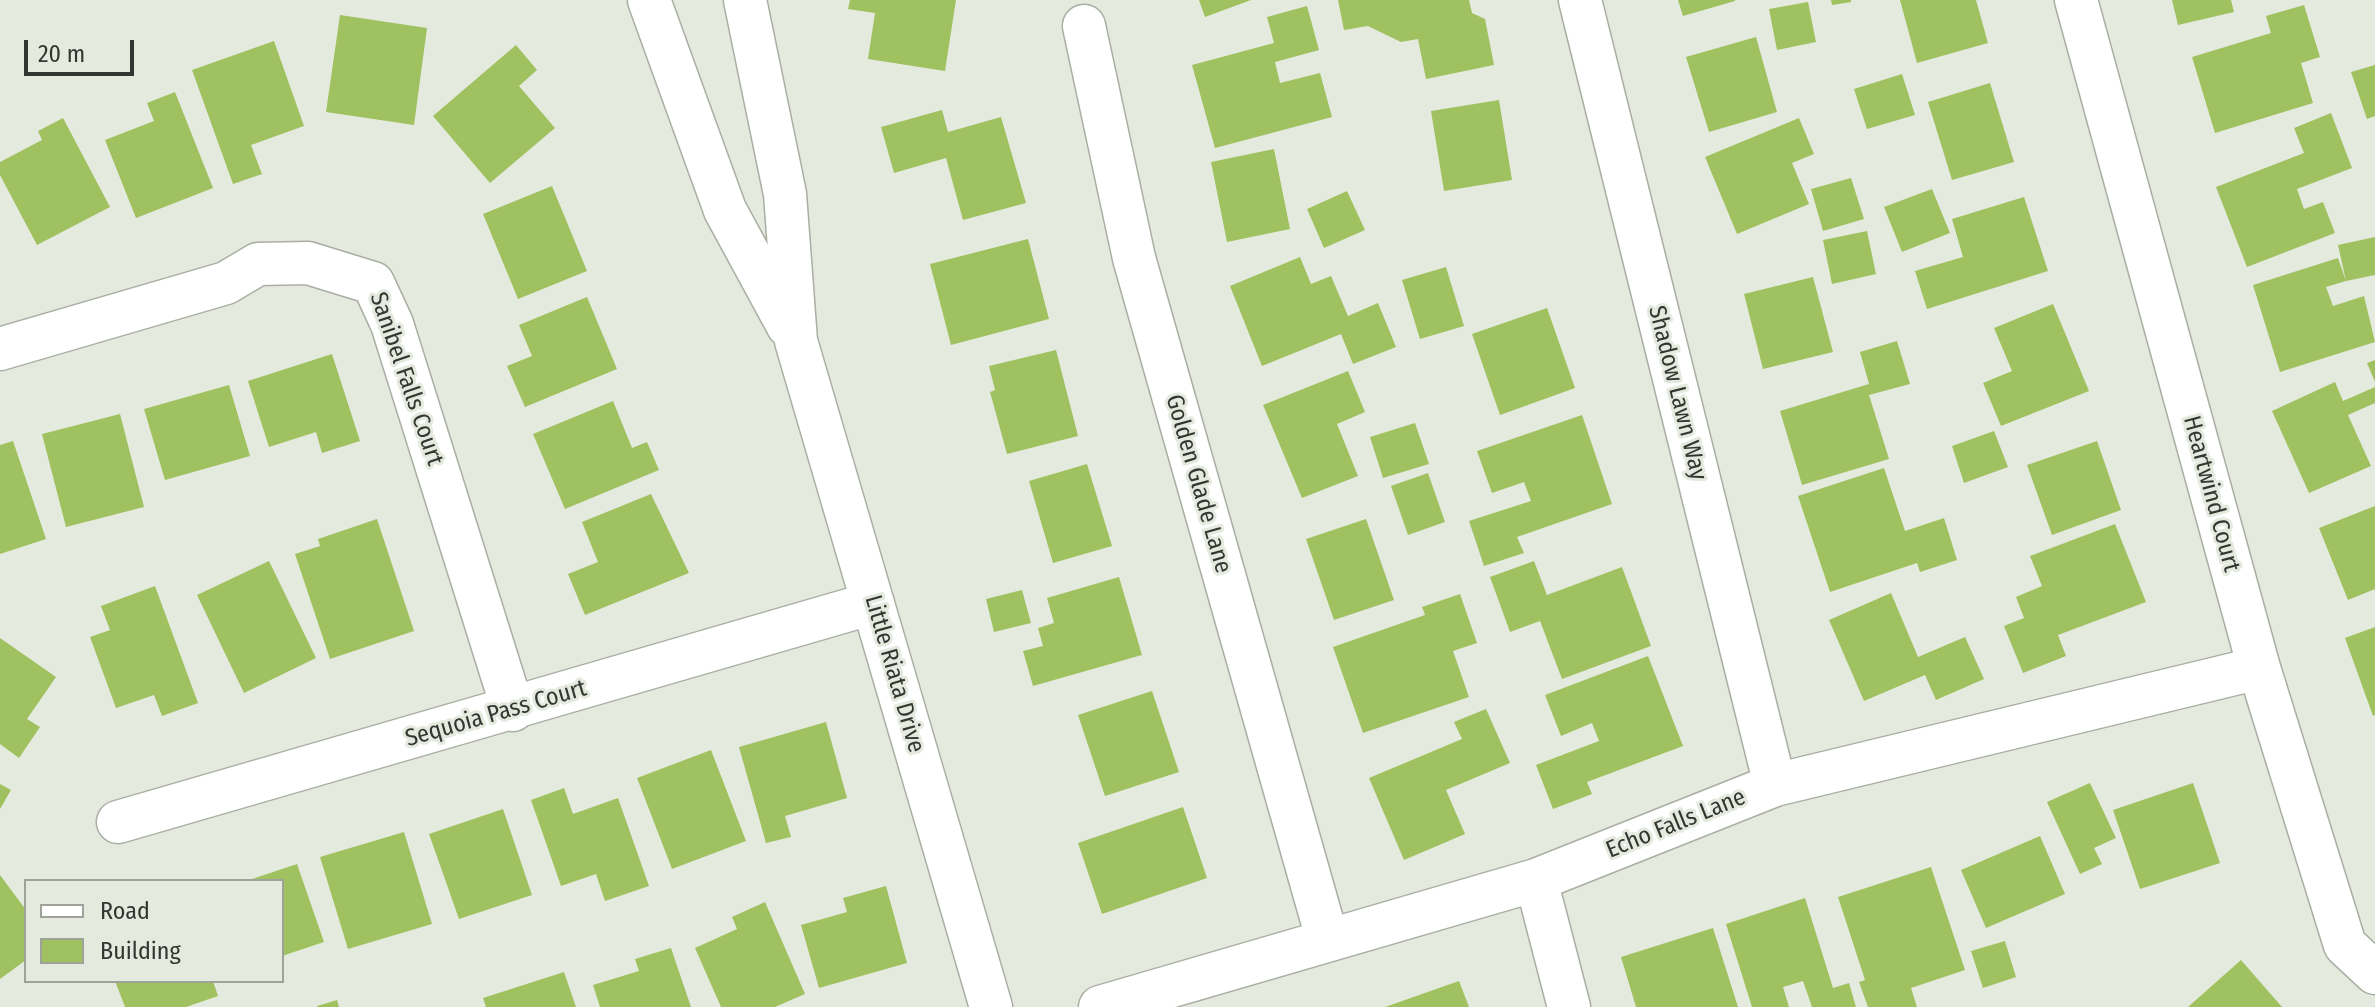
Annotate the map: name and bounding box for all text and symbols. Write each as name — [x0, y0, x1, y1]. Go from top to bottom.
scale bar — [28, 24, 138, 74]
text: 20 m — [38, 40, 85, 68]
street label: Sanibel Falls Court — [363, 289, 449, 469]
street label: Shadow Lawn Way — [1641, 303, 1713, 483]
street label: Golden Glade Lane — [1159, 391, 1237, 577]
street label: Heartwind Court — [2176, 413, 2246, 575]
street label: Little Riata Drive — [858, 592, 930, 756]
street label: Sequoia Pass Court — [402, 674, 590, 754]
street label: Echo Falls Lane — [1602, 783, 1750, 865]
legend — [24, 879, 284, 983]
text: Road — [100, 897, 150, 925]
text: Building — [100, 937, 181, 965]

